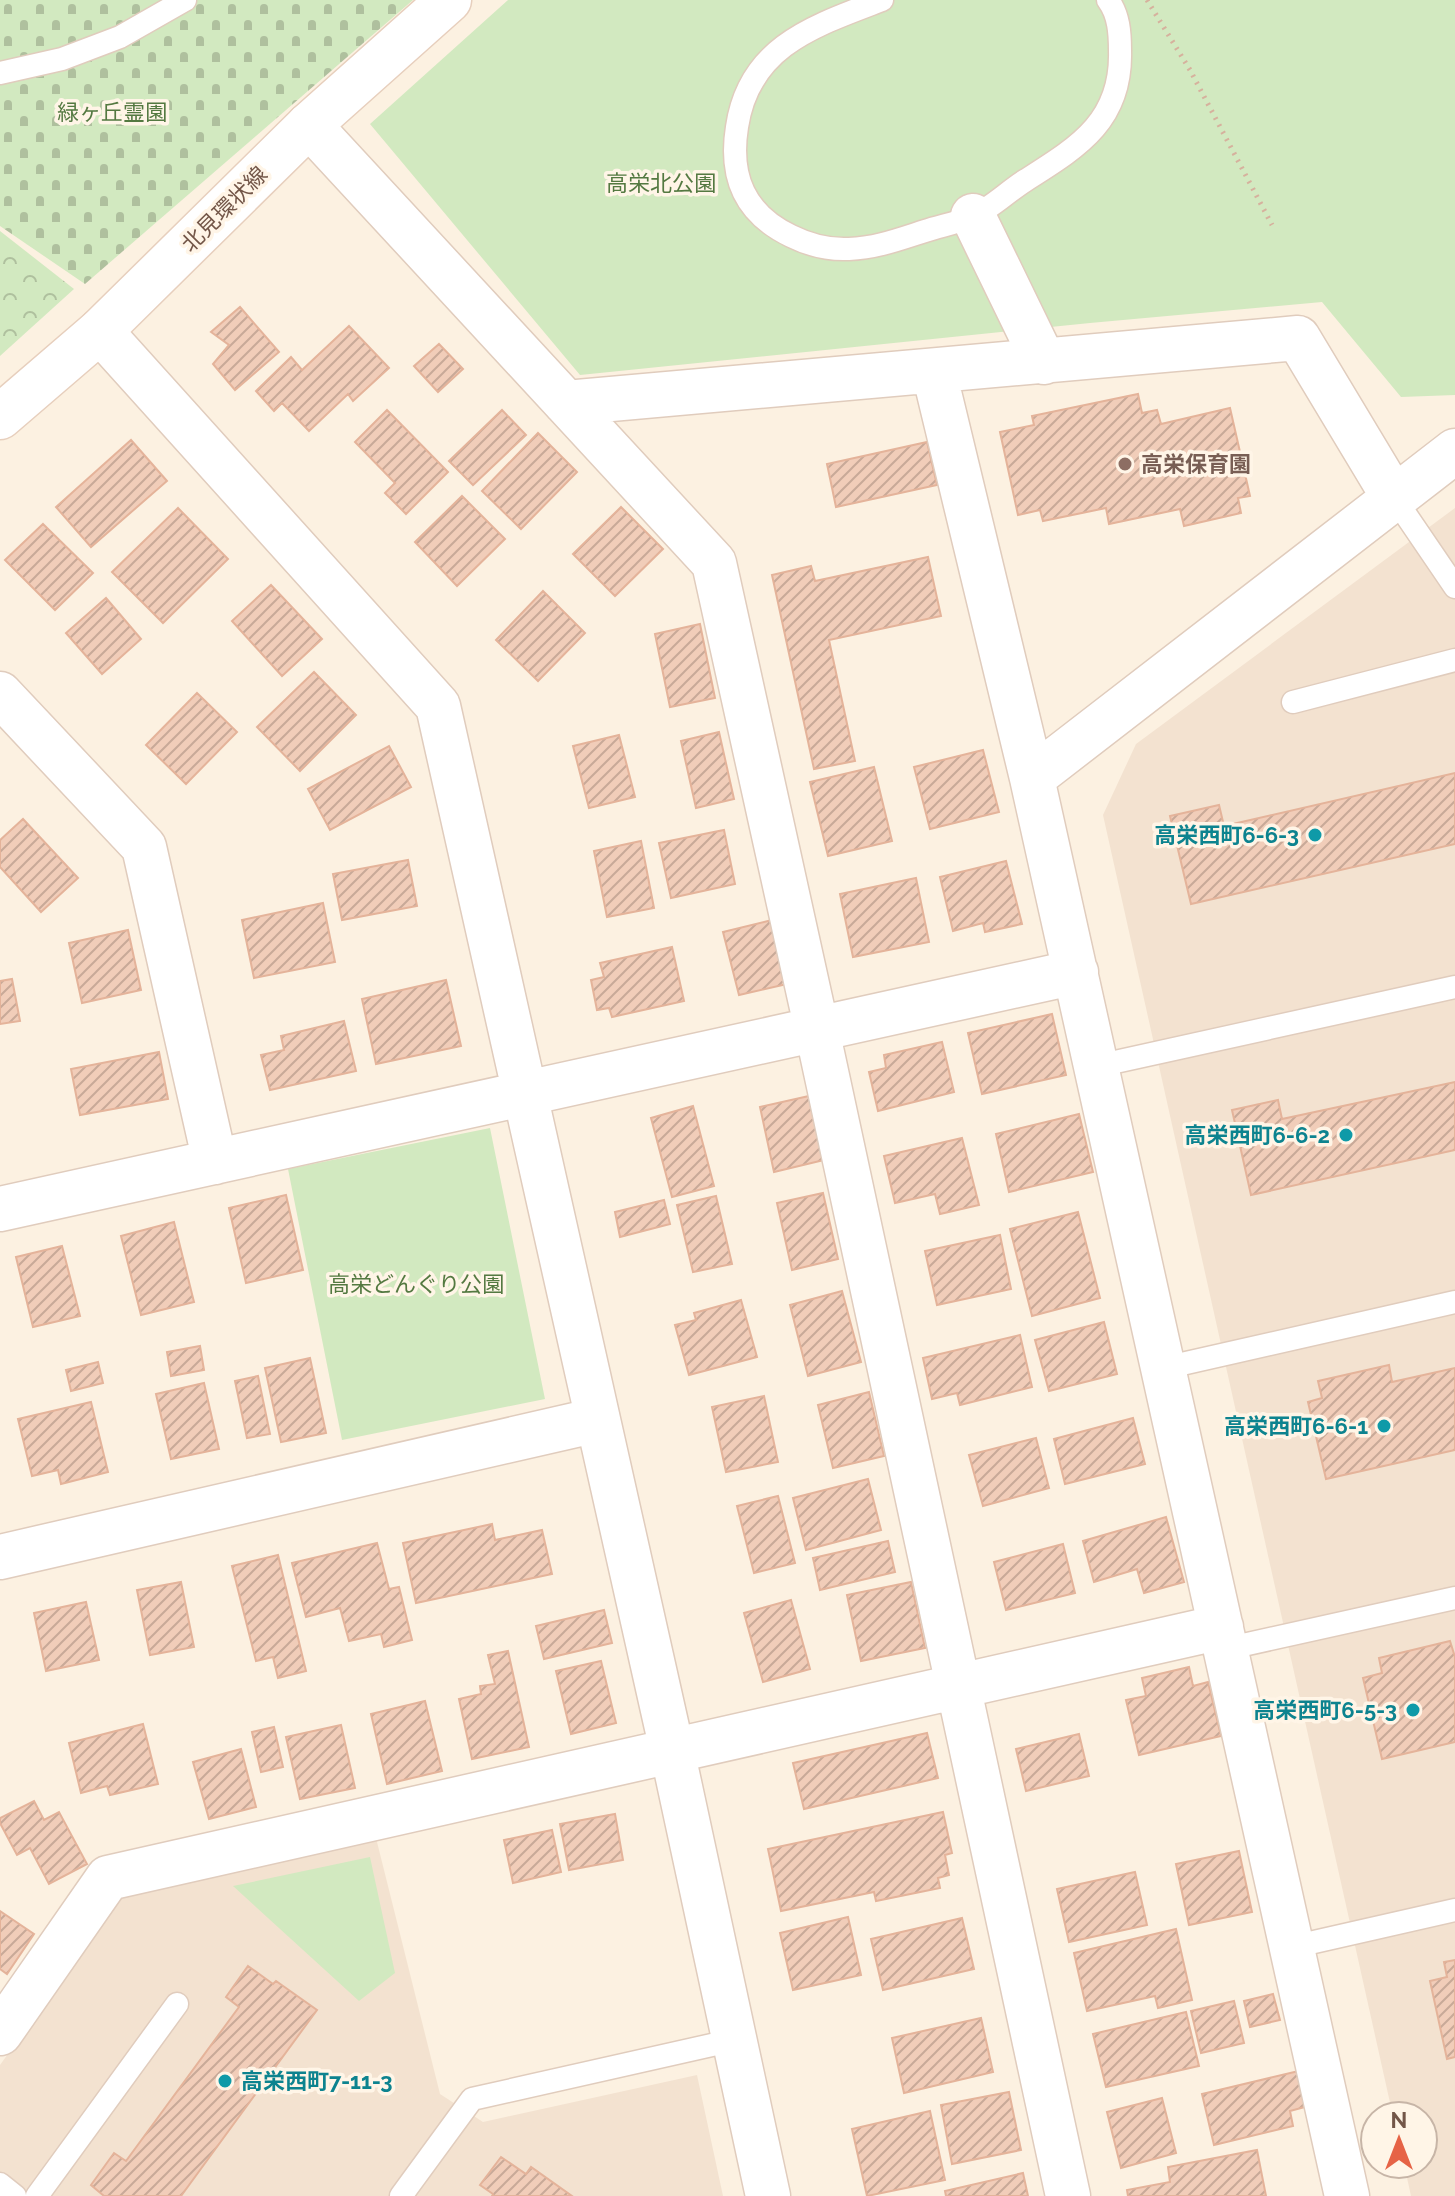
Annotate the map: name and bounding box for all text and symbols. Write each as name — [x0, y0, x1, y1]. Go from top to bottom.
park label: 緑ヶ丘霊園 — [57, 99, 167, 125]
street label: 北見環状線 — [176, 161, 272, 257]
park label: 高栄北公園 — [606, 170, 716, 196]
place label: 高栄保育園 — [1141, 451, 1251, 477]
marker: 高栄保育園 — [1116, 455, 1134, 473]
place label: 高栄西町6-6-3 — [1154, 822, 1299, 848]
marker: 高栄西町6-6-3 — [1306, 826, 1324, 844]
place label: 高栄西町6-6-2 — [1184, 1122, 1330, 1148]
marker: 高栄西町6-6-2 — [1337, 1126, 1355, 1144]
park label: 高栄どんぐり公園 — [328, 1271, 504, 1297]
place label: 高栄西町6-6-1 — [1224, 1413, 1368, 1439]
marker: 高栄西町6-6-1 — [1375, 1417, 1393, 1435]
place label: 高栄西町6-5-3 — [1253, 1697, 1397, 1723]
marker: 高栄西町6-5-3 — [1404, 1701, 1422, 1719]
place label: 高栄西町7-11-3 — [241, 2068, 393, 2094]
marker: 高栄西町7-11-3 — [216, 2072, 234, 2090]
north arrow — [1359, 2100, 1439, 2180]
text: N — [1391, 2107, 1407, 2133]

